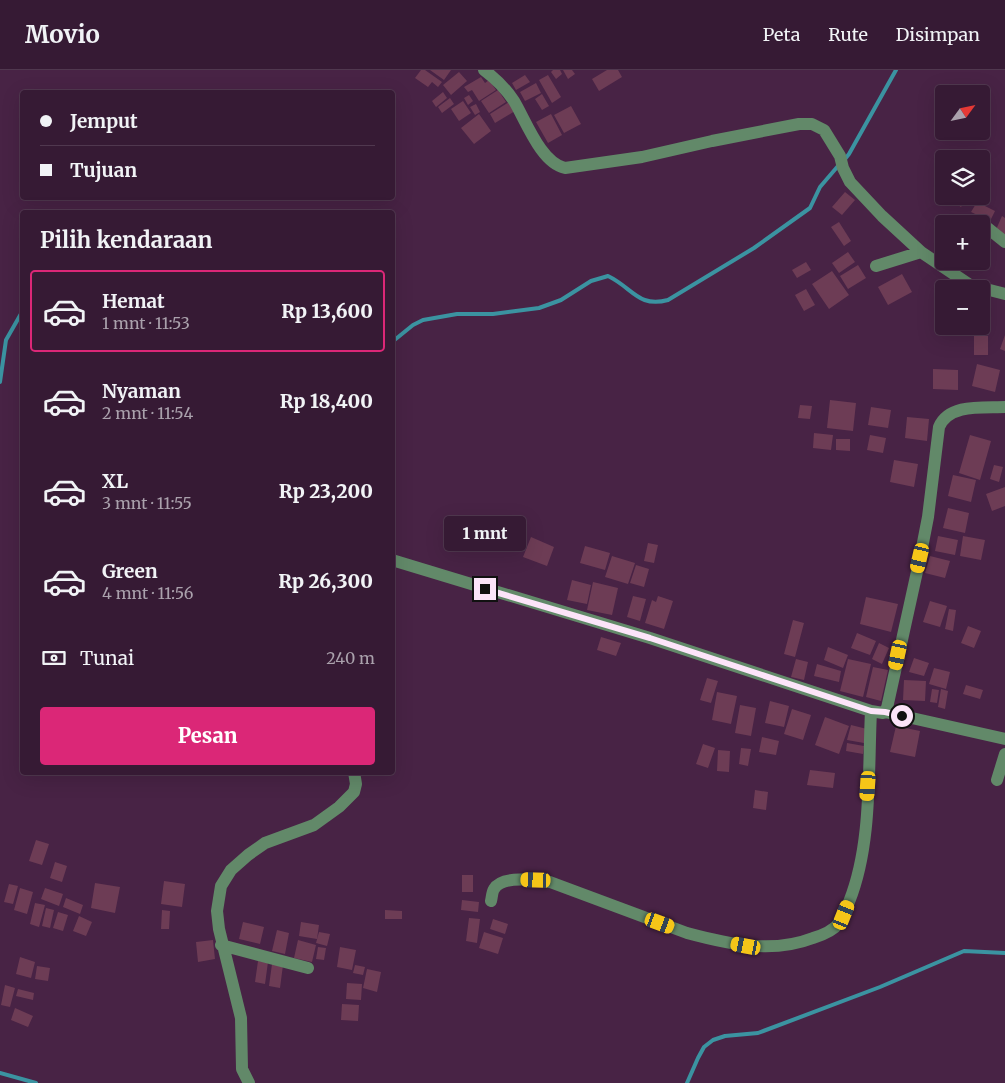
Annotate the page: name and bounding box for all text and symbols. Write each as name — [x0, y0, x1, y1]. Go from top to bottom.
text: Movio — [25, 19, 100, 50]
text: Peta — [763, 23, 800, 46]
text: Rute — [828, 23, 868, 46]
text: Disimpan — [896, 23, 980, 46]
north arrow — [935, 85, 990, 140]
map controls — [935, 85, 990, 335]
text: Jemput — [70, 109, 138, 133]
button: layers — [935, 150, 990, 205]
text: Tujuan — [70, 158, 137, 182]
button: + — [935, 215, 990, 270]
text: Pilih kendaraan — [40, 226, 212, 254]
button: − — [935, 280, 990, 335]
icon: car — [42, 289, 87, 334]
text: Hemat — [102, 289, 165, 313]
text: Rp 13,600 — [281, 299, 373, 323]
text: 1 mnt · 11:53 — [102, 313, 190, 333]
icon: car — [42, 379, 87, 424]
text: Nyaman — [102, 379, 181, 403]
text: Rp 18,400 — [280, 389, 373, 413]
text: 2 mnt · 11:54 — [102, 403, 193, 423]
icon: car — [42, 469, 87, 514]
text: XL — [102, 469, 128, 493]
text: Rp 23,200 — [279, 479, 373, 503]
text: 3 mnt · 11:55 — [102, 493, 192, 513]
callout: 1 mnt — [444, 516, 526, 552]
text: 1 mnt — [463, 523, 507, 543]
car — [909, 542, 930, 574]
icon: car — [42, 559, 87, 604]
text: Green — [102, 559, 158, 583]
text: Rp 26,300 — [278, 569, 373, 593]
route end — [474, 578, 496, 600]
text: 4 mnt · 11:56 — [102, 583, 193, 603]
car — [887, 639, 908, 671]
icon: cash — [40, 644, 68, 672]
text: Tunai — [80, 646, 134, 670]
text: 240 m — [326, 648, 375, 668]
route start — [891, 705, 913, 727]
button: Pesan — [40, 707, 375, 765]
car — [859, 771, 876, 801]
car — [520, 872, 551, 888]
car — [831, 898, 856, 932]
car — [643, 911, 676, 935]
car — [729, 936, 762, 956]

